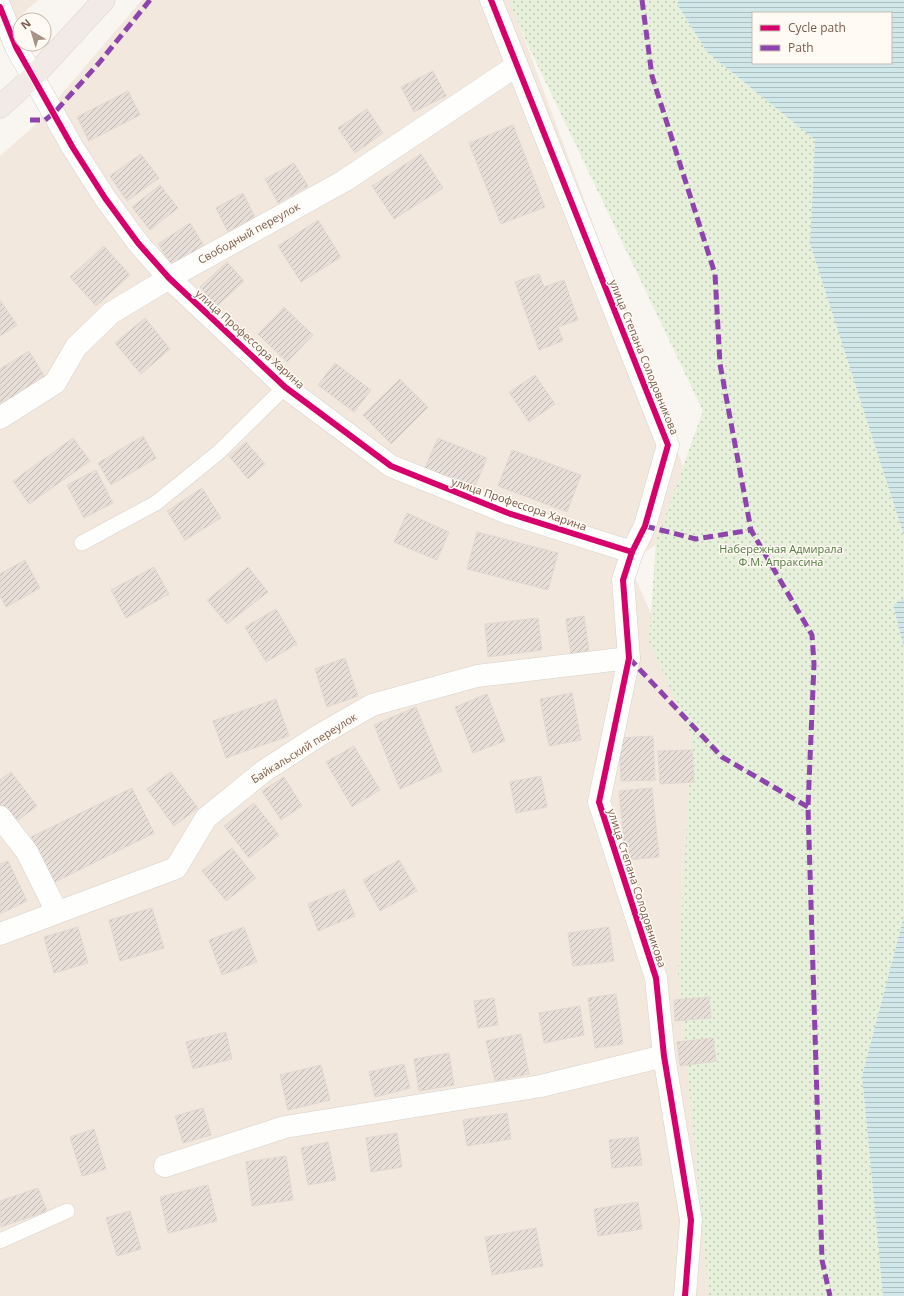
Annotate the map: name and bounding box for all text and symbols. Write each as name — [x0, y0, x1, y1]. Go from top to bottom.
north arrow — [12, 12, 52, 52]
legend — [752, 12, 892, 64]
text: N — [17, 15, 34, 32]
text: Cycle path — [788, 19, 846, 36]
text: Path — [788, 39, 814, 56]
street label: Свободный переулок — [195, 198, 303, 267]
street label: улица Степана Солодовникова — [606, 277, 683, 437]
street label: улица Профессора Харина — [192, 285, 308, 392]
street label: улица Профессора Харина — [450, 473, 589, 534]
park label: Набережная Адмирала Ф.М. Апраксина — [719, 541, 843, 569]
street label: Байкальский переулок — [248, 709, 360, 786]
street label: улица Степана Солодовникова — [605, 806, 670, 969]

